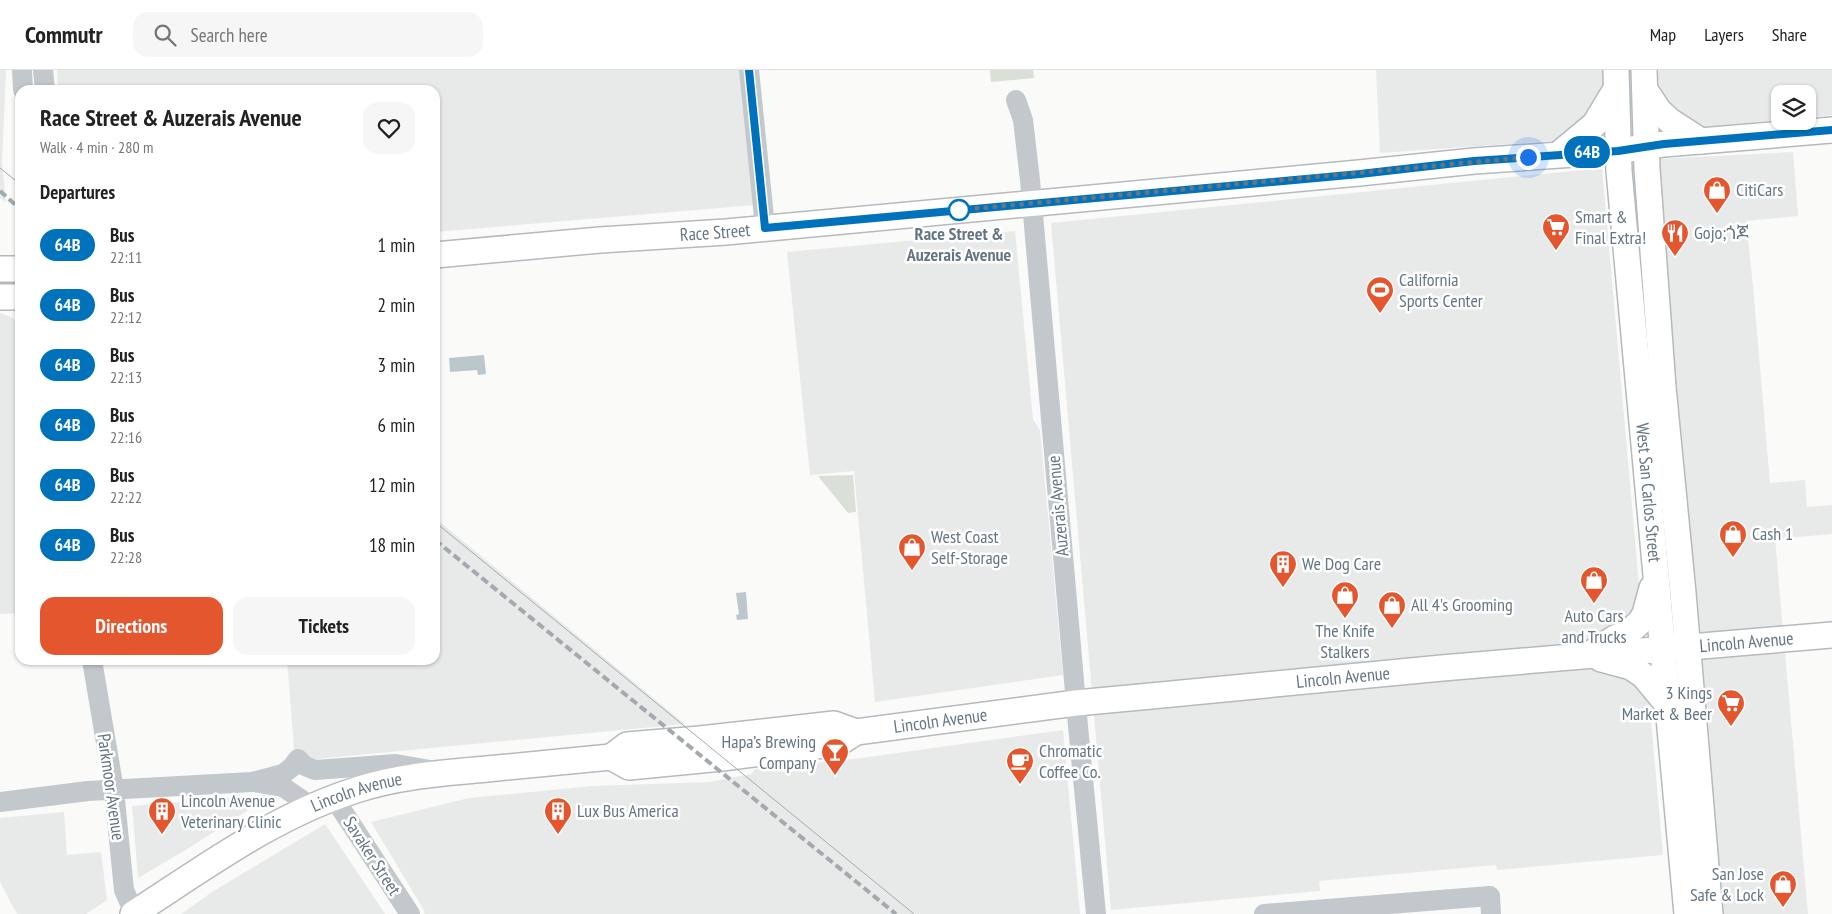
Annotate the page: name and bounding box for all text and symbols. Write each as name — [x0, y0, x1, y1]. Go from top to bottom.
search box — [133, 12, 483, 57]
text: Commutr — [25, 19, 103, 50]
icon: search — [151, 21, 179, 49]
text: Search here — [191, 23, 268, 47]
text: Map — [1650, 23, 1676, 46]
text: Layers — [1704, 23, 1744, 46]
text: Share — [1772, 23, 1807, 46]
map controls — [1771, 85, 1816, 130]
button: layers — [1771, 85, 1816, 130]
text: Race Street & Auzerais Avenue — [40, 102, 302, 133]
button: heart — [363, 102, 415, 154]
line badge: 64B — [1558, 136, 1616, 168]
text: Walk · 4 min · 280 m — [40, 137, 153, 157]
text: 64B — [1574, 140, 1600, 163]
your location — [1516, 145, 1541, 170]
shop icon: CitiCars — [1702, 175, 1732, 214]
place label: CitiCars — [1736, 178, 1783, 201]
text: Departures — [40, 180, 115, 204]
marker: Race Street & Auzerais Avenue — [948, 199, 970, 221]
place label: Smart & Final Extra! — [1575, 205, 1646, 249]
supermarket icon: Smart & Final Extra! — [1541, 212, 1571, 251]
street label: Race Street — [679, 218, 751, 246]
restaurant icon: Gojo;ጎጆ — [1660, 218, 1690, 257]
place label: Gojo;ጎጆ — [1694, 221, 1749, 244]
place label: Race Street & Auzerais Avenue — [906, 222, 1011, 266]
text: Bus — [110, 223, 134, 247]
text: 64B — [54, 233, 81, 256]
text: 1 min — [378, 233, 415, 257]
text: 22:11 — [110, 247, 142, 267]
place label: California Sports Center — [1399, 268, 1483, 312]
sports icon: California Sports Center — [1365, 275, 1395, 314]
text: Bus — [110, 283, 134, 307]
text: 64B — [54, 293, 81, 316]
text: 2 min — [378, 293, 415, 317]
text: 22:12 — [110, 307, 142, 327]
text: Bus — [110, 343, 134, 367]
text: 64B — [54, 353, 81, 376]
text: 3 min — [378, 353, 415, 377]
text: 22:13 — [110, 367, 142, 387]
text: Bus — [110, 403, 134, 427]
text: 64B — [54, 413, 81, 436]
text: 6 min — [378, 413, 415, 437]
street label: West San Carlos Street — [1631, 422, 1667, 563]
text: 22:16 — [110, 427, 142, 447]
street label: Auzerais Avenue — [1042, 455, 1073, 557]
text: Bus — [110, 463, 134, 487]
text: 64B — [54, 473, 81, 496]
text: 12 min — [369, 473, 415, 497]
text: 22:22 — [110, 487, 142, 507]
shop icon: Cash 1 — [1718, 519, 1748, 558]
place label: Cash 1 — [1752, 522, 1793, 545]
text: Bus — [110, 523, 134, 547]
place label: West Coast Self-Storage — [931, 525, 1008, 569]
shop icon: West Coast Self-Storage — [897, 532, 927, 571]
text: 64B — [54, 533, 81, 556]
text: 18 min — [369, 533, 415, 557]
text: 22:28 — [110, 547, 142, 567]
building icon: We Dog Care — [1268, 549, 1298, 588]
place label: We Dog Care — [1302, 552, 1381, 575]
shop icon: Auto Cars and Trucks — [1579, 565, 1609, 604]
shop icon: The Knife Stalkers — [1330, 580, 1360, 619]
shop icon: All 4's Grooming — [1377, 590, 1407, 629]
place label: All 4's Grooming — [1411, 593, 1513, 616]
button: Directions — [40, 597, 223, 655]
button: Tickets — [233, 597, 415, 655]
place label: Auto Cars and Trucks — [1562, 604, 1626, 648]
place label: The Knife Stalkers — [1315, 619, 1375, 663]
street label: Lincoln Avenue — [1699, 626, 1794, 657]
street label: Lincoln Avenue — [1295, 661, 1391, 693]
place label: 3 Kings Market & Beer — [1622, 681, 1712, 725]
supermarket icon: 3 Kings Market & Beer — [1716, 688, 1746, 727]
street label: Lincoln Avenue — [892, 703, 989, 738]
place label: Hapa’s Brewing Company — [722, 730, 816, 774]
street label: Parkmoor Avenue — [93, 732, 130, 842]
bar icon: Hapa’s Brewing Company — [820, 737, 850, 776]
place label: Chromatic Coffee Co. — [1039, 739, 1103, 783]
cafe icon: Chromatic Coffee Co. — [1005, 746, 1035, 785]
street label: Lincoln Avenue — [307, 767, 404, 817]
place label: Lincoln Avenue Veterinary Clinic — [180, 789, 282, 833]
building icon: Lincoln Avenue Veterinary Clinic — [147, 796, 177, 835]
building icon: Lux Bus America — [543, 796, 573, 835]
place label: Lux Bus America — [577, 799, 679, 822]
street label: Savaker Street — [338, 812, 406, 899]
place label: San Jose Safe & Lock — [1690, 862, 1764, 906]
shop icon: San Jose Safe & Lock — [1768, 869, 1798, 908]

